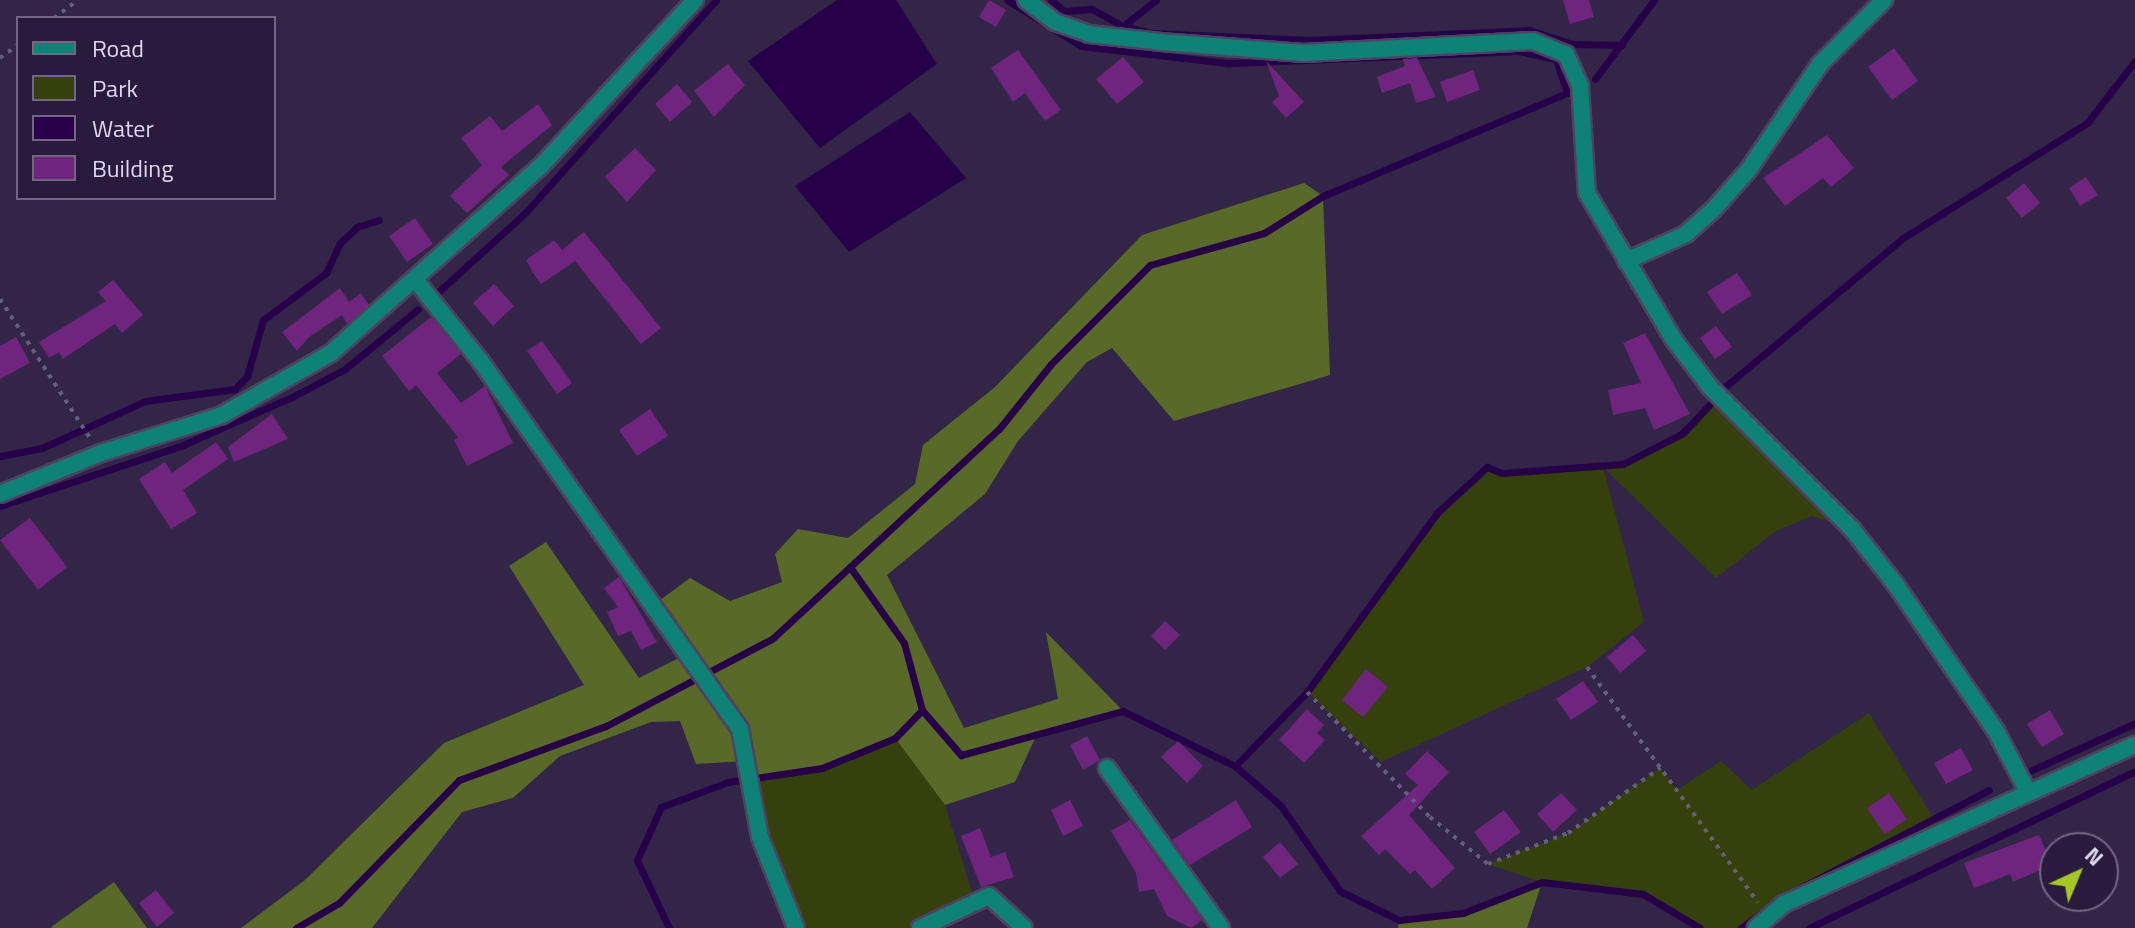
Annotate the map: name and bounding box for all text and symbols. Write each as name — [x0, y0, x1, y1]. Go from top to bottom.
legend — [16, 16, 276, 200]
text: Road — [92, 30, 144, 66]
text: Park — [92, 70, 138, 106]
text: Water — [92, 110, 154, 146]
text: Building — [92, 150, 174, 186]
north arrow — [2039, 832, 2119, 912]
text: N — [2077, 839, 2112, 874]

